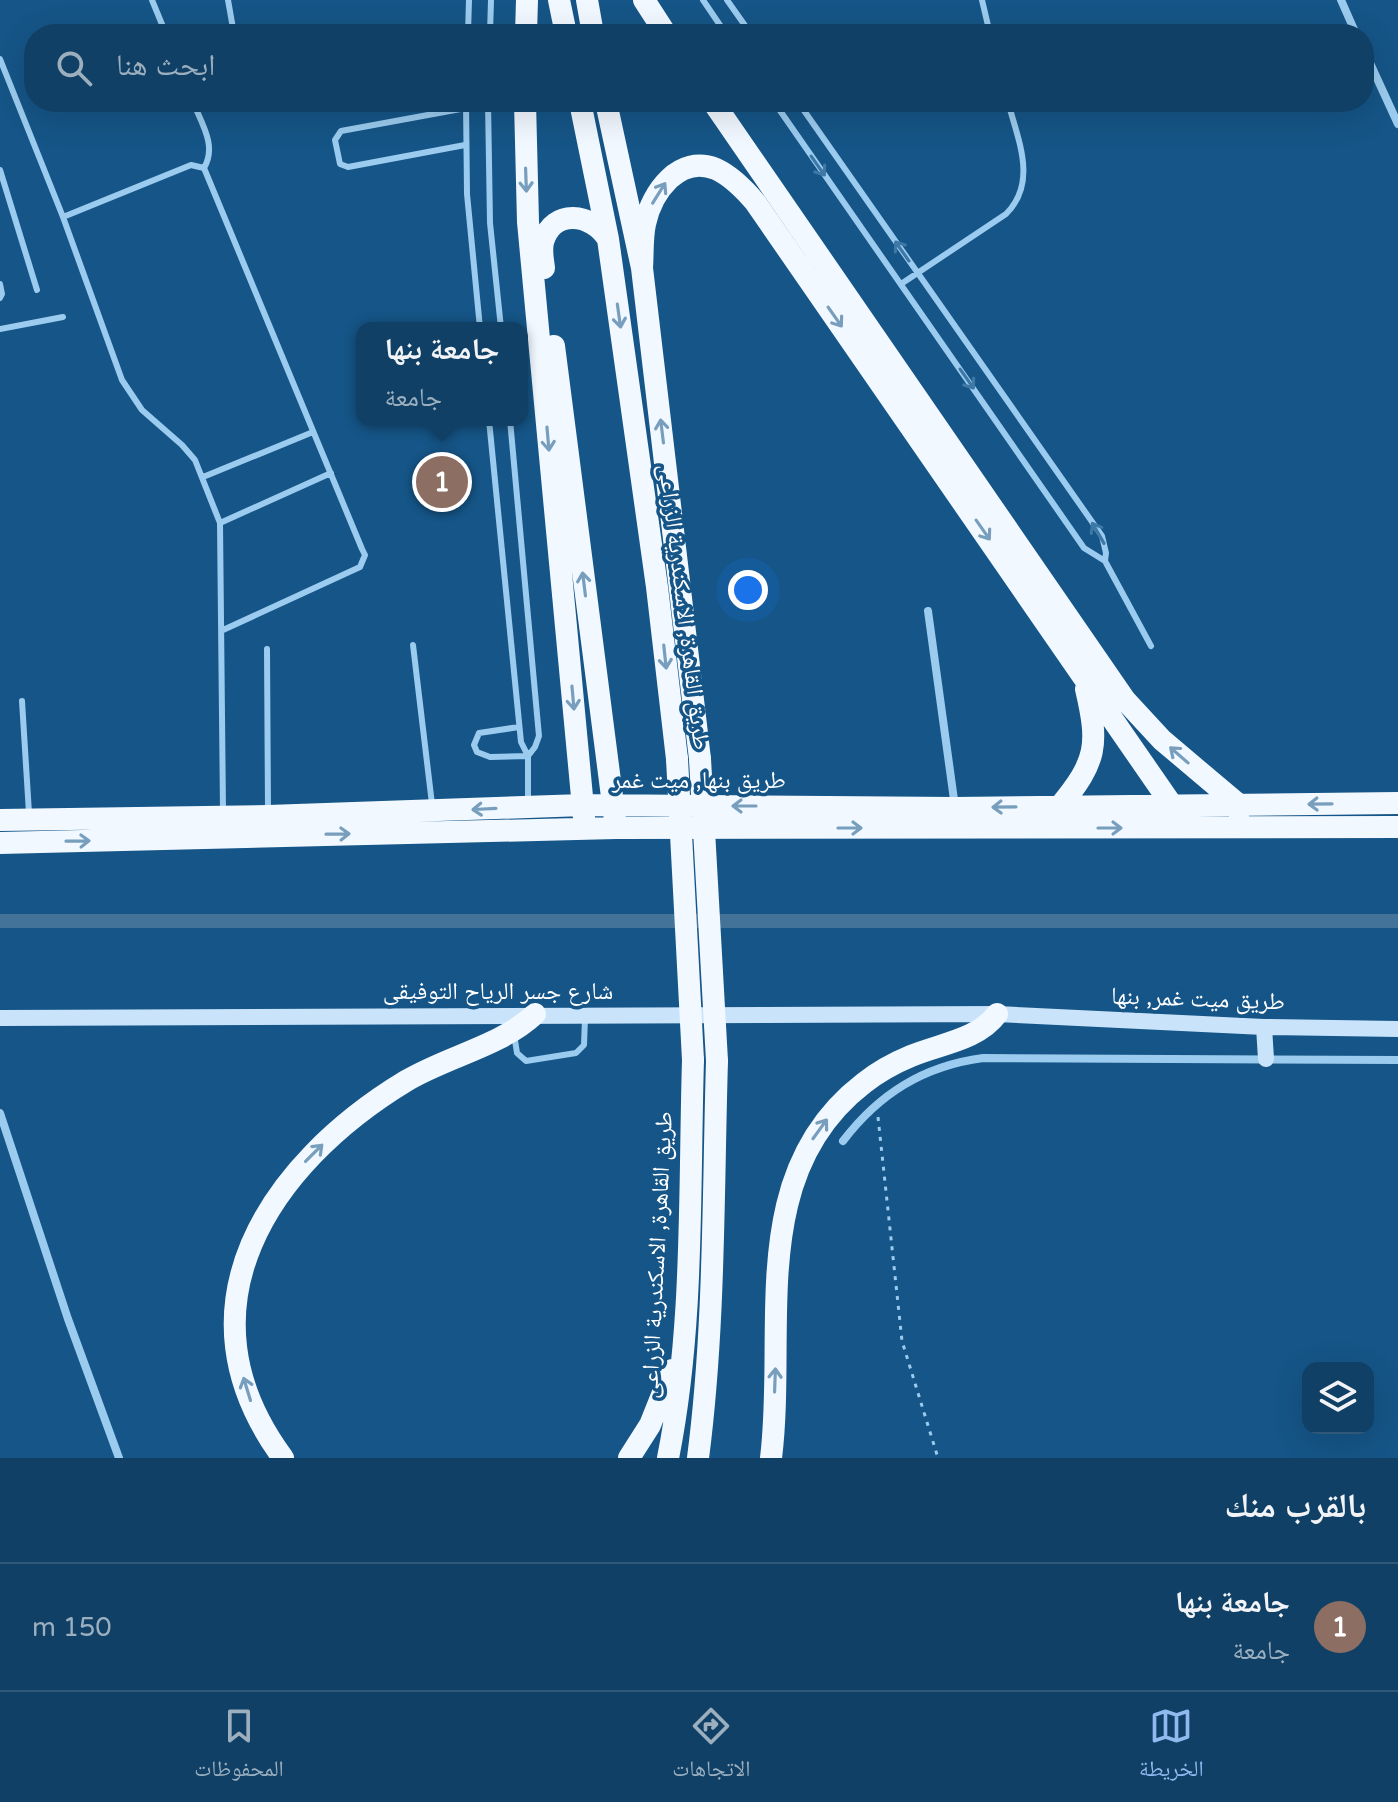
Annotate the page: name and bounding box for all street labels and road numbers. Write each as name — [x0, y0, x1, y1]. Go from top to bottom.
street label: طريق القاهرة, الاسكندرية الزراعى — [652, 462, 716, 752]
street label: طريق بنها, ميت غمر — [611, 766, 786, 795]
street label: شارع جسر الرياح التوفيقى — [383, 977, 613, 1006]
street label: طريق ميت غمر, بنها — [1111, 981, 1285, 1017]
street label: طريق القاهرة, الاسكندرية الزراعى — [635, 1111, 679, 1399]

